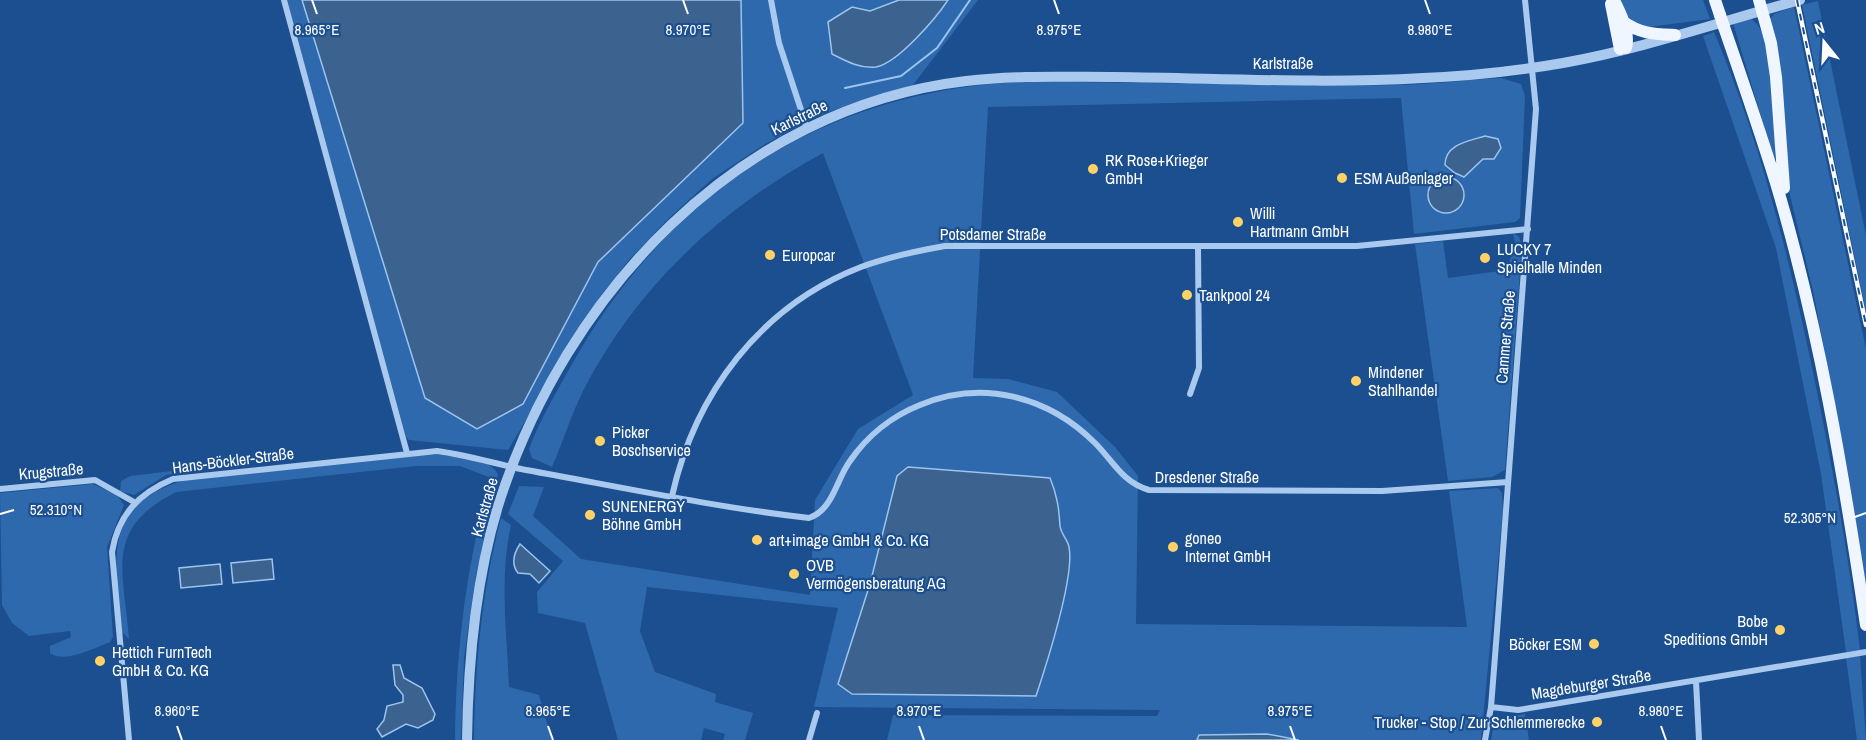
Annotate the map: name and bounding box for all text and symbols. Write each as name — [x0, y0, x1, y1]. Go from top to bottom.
north arrow — [1794, 12, 1854, 72]
text: N — [1811, 16, 1827, 40]
text: 8.965°E — [295, 19, 340, 40]
text: 8.970°E — [666, 19, 711, 40]
text: 8.975°E — [1037, 19, 1082, 40]
text: 8.980°E — [1408, 19, 1453, 40]
street label: Karlstraße — [1253, 52, 1313, 74]
street label: Karlstraße — [767, 94, 831, 140]
place label: RK Rose+Krieger GmbH — [1105, 149, 1209, 189]
marker: RK Rose+Krieger GmbH — [1086, 162, 1100, 176]
place label: ESM Außenlager — [1354, 167, 1454, 189]
marker: ESM Außenlager — [1335, 171, 1349, 185]
place label: Willi Hartmann GmbH — [1250, 202, 1349, 242]
marker: Willi Hartmann GmbH — [1231, 215, 1245, 229]
street label: Potsdamer Straße — [940, 223, 1046, 245]
place label: LUCKY 7 Spielhalle Minden — [1497, 238, 1602, 278]
place label: Europcar — [782, 244, 836, 266]
marker: Europcar — [763, 248, 777, 262]
marker: LUCKY 7 Spielhalle Minden — [1478, 251, 1492, 265]
place label: Tankpool 24 — [1199, 284, 1270, 306]
marker: Tankpool 24 — [1180, 288, 1194, 302]
street label: Cammer Straße — [1490, 290, 1520, 384]
place label: Mindener Stahlhandel — [1368, 361, 1437, 401]
marker: Mindener Stahlhandel — [1349, 374, 1363, 388]
place label: Picker Boschservice — [612, 421, 691, 461]
marker: Picker Boschservice — [593, 434, 607, 448]
street label: Hans-Böckler-Straße — [171, 442, 295, 478]
street label: Krugstraße — [18, 457, 84, 485]
street label: Dresdener Straße — [1155, 466, 1259, 488]
street label: Karlstraße — [465, 475, 503, 539]
place label: SUNENERGY Böhne GmbH — [602, 495, 685, 535]
text: 52.310°N — [30, 499, 82, 520]
text: 52.305°N — [1784, 507, 1836, 528]
marker: SUNENERGY Böhne GmbH — [583, 508, 597, 522]
place label: goneo Internet GmbH — [1185, 527, 1271, 567]
place label: art+image GmbH & Co. KG — [769, 529, 929, 551]
marker: art+image GmbH & Co. KG — [750, 533, 764, 547]
marker: goneo Internet GmbH — [1166, 540, 1180, 554]
place label: OVB Vermögensberatung AG — [806, 554, 946, 594]
marker: OVB Vermögensberatung AG — [787, 567, 801, 581]
place label: Bobe Speditions GmbH — [1664, 610, 1768, 650]
marker: Bobe Speditions GmbH — [1773, 623, 1787, 637]
place label: Böcker ESM — [1509, 633, 1582, 655]
marker: Böcker ESM — [1587, 637, 1601, 651]
place label: Hettich FurnTech GmbH & Co. KG — [112, 641, 212, 681]
marker: Hettich FurnTech GmbH & Co. KG — [93, 654, 107, 668]
street label: Magdeburger Straße — [1529, 664, 1653, 704]
text: 8.960°E — [155, 700, 200, 721]
text: 8.965°E — [526, 700, 571, 721]
text: 8.970°E — [897, 700, 942, 721]
text: 8.975°E — [1268, 700, 1313, 721]
text: 8.980°E — [1639, 700, 1684, 721]
place label: Trucker - Stop / Zur Schlemmerecke — [1374, 711, 1585, 733]
marker: Trucker - Stop / Zur Schlemmerecke — [1590, 715, 1604, 729]

